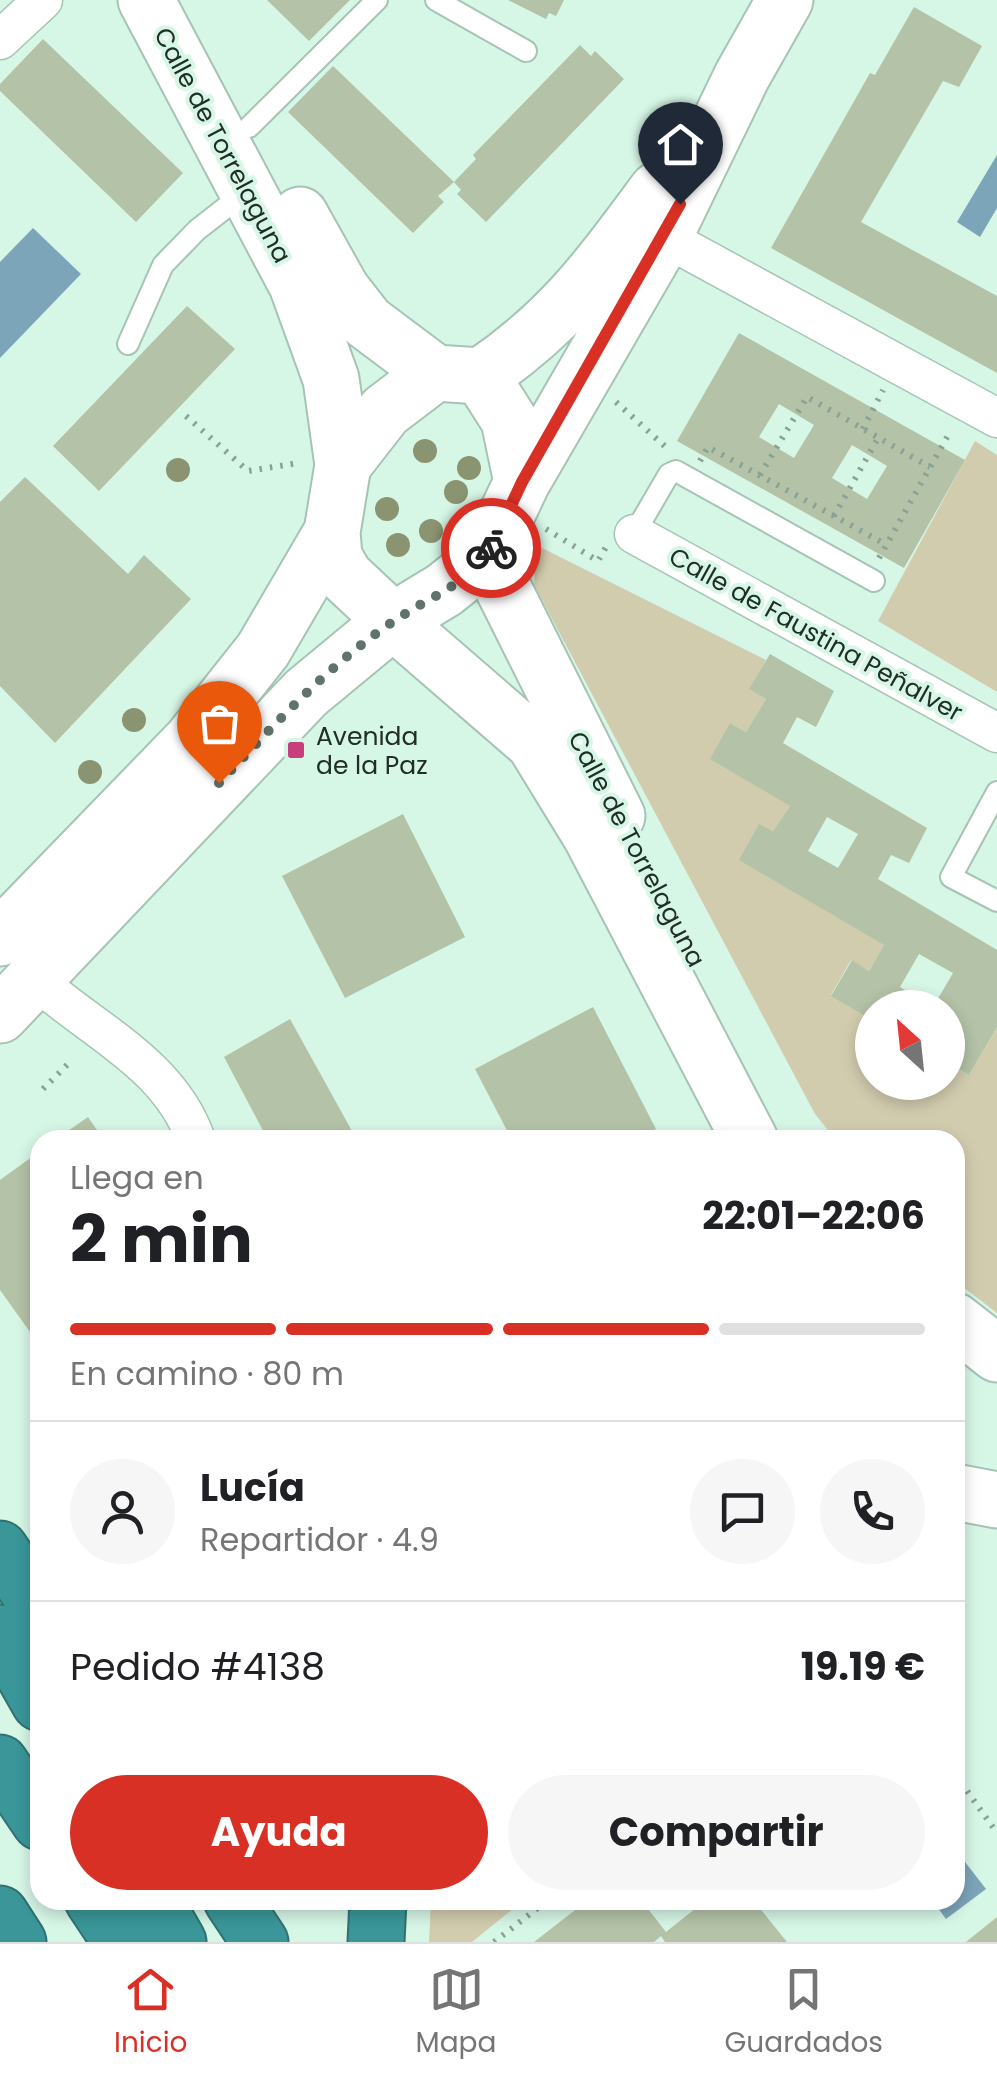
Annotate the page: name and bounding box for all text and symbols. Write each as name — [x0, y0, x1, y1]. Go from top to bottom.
street label: Calle de Torrelaguna — [146, 21, 300, 269]
pin — [638, 102, 723, 205]
icon: home — [653, 117, 708, 172]
courier — [441, 498, 541, 598]
icon: bike — [464, 521, 519, 576]
street label: Calle de Faustina Peñalver — [663, 539, 969, 730]
pin — [177, 681, 262, 784]
icon: bag — [192, 696, 247, 751]
place label: Avenida de la Paz — [316, 719, 428, 783]
street label: Calle de Torrelaguna — [560, 725, 714, 973]
marker: Avenida de la Paz — [285, 739, 307, 761]
north arrow — [855, 990, 965, 1100]
map controls — [855, 990, 965, 1100]
text: Llega en — [70, 1155, 204, 1200]
text: 22:01–22:06 — [702, 1189, 925, 1242]
text: 2 min — [70, 1194, 253, 1285]
text: En camino · 80 m — [70, 1351, 344, 1396]
button: person — [70, 1459, 175, 1564]
button: chat — [690, 1459, 795, 1564]
button: phone — [820, 1459, 925, 1564]
text: Lucía — [200, 1461, 305, 1514]
text: Repartidor · 4.9 — [200, 1517, 439, 1562]
text: Pedido #4138 — [70, 1640, 325, 1693]
text: 19.19 € — [801, 1640, 925, 1693]
button: Ayuda — [70, 1775, 488, 1890]
button: Compartir — [508, 1775, 925, 1890]
tab: Inicio — [114, 1962, 188, 2064]
tab: Mapa — [416, 1962, 496, 2064]
tab: Guardados — [725, 1962, 883, 2064]

